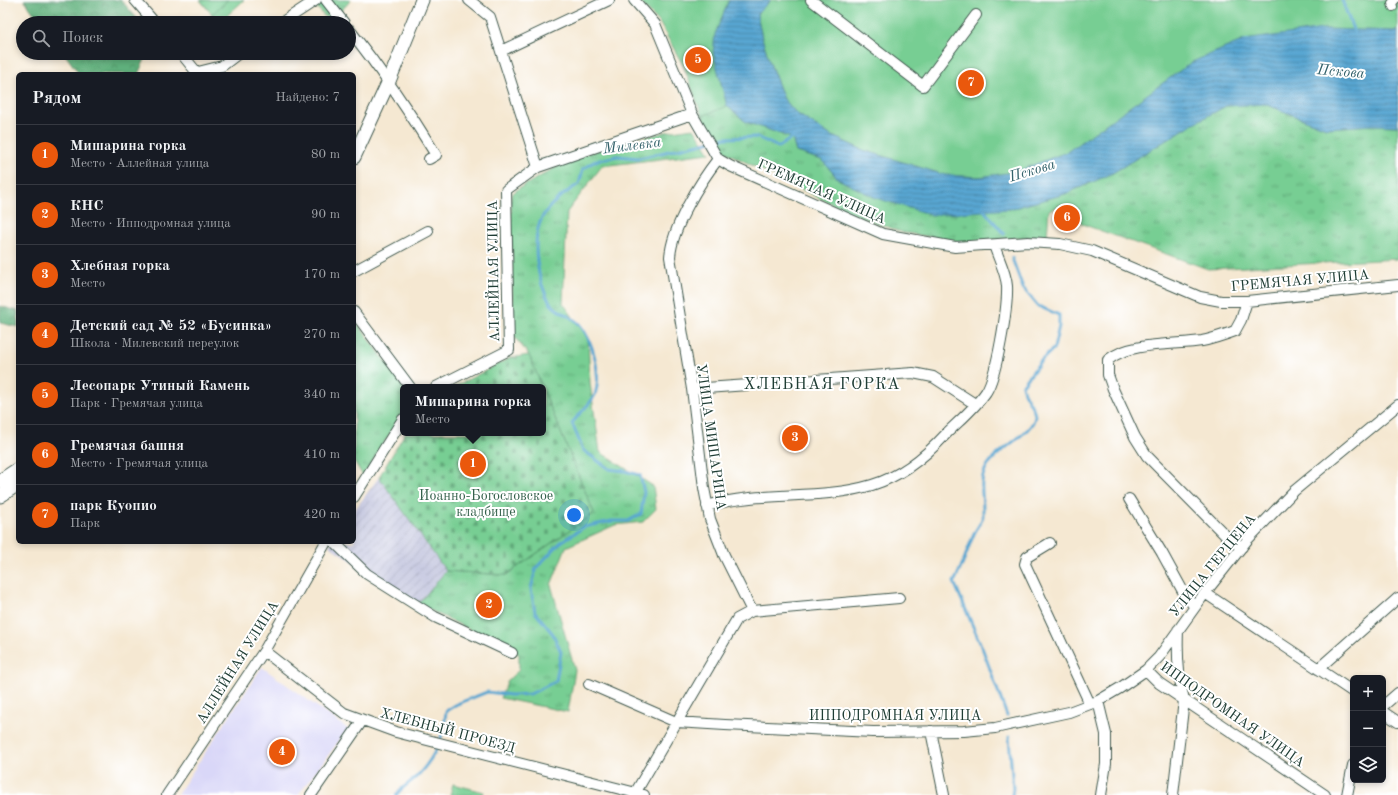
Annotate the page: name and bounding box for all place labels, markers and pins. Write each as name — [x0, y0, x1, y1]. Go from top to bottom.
pin: 5 — [685, 45, 711, 75]
pin: 7 — [958, 68, 984, 98]
pin: 6 — [1054, 203, 1080, 233]
pin: 3 — [782, 423, 808, 453]
pin: 1 — [460, 449, 486, 479]
pin: 2 — [476, 590, 502, 620]
pin: 4 — [269, 737, 295, 767]

